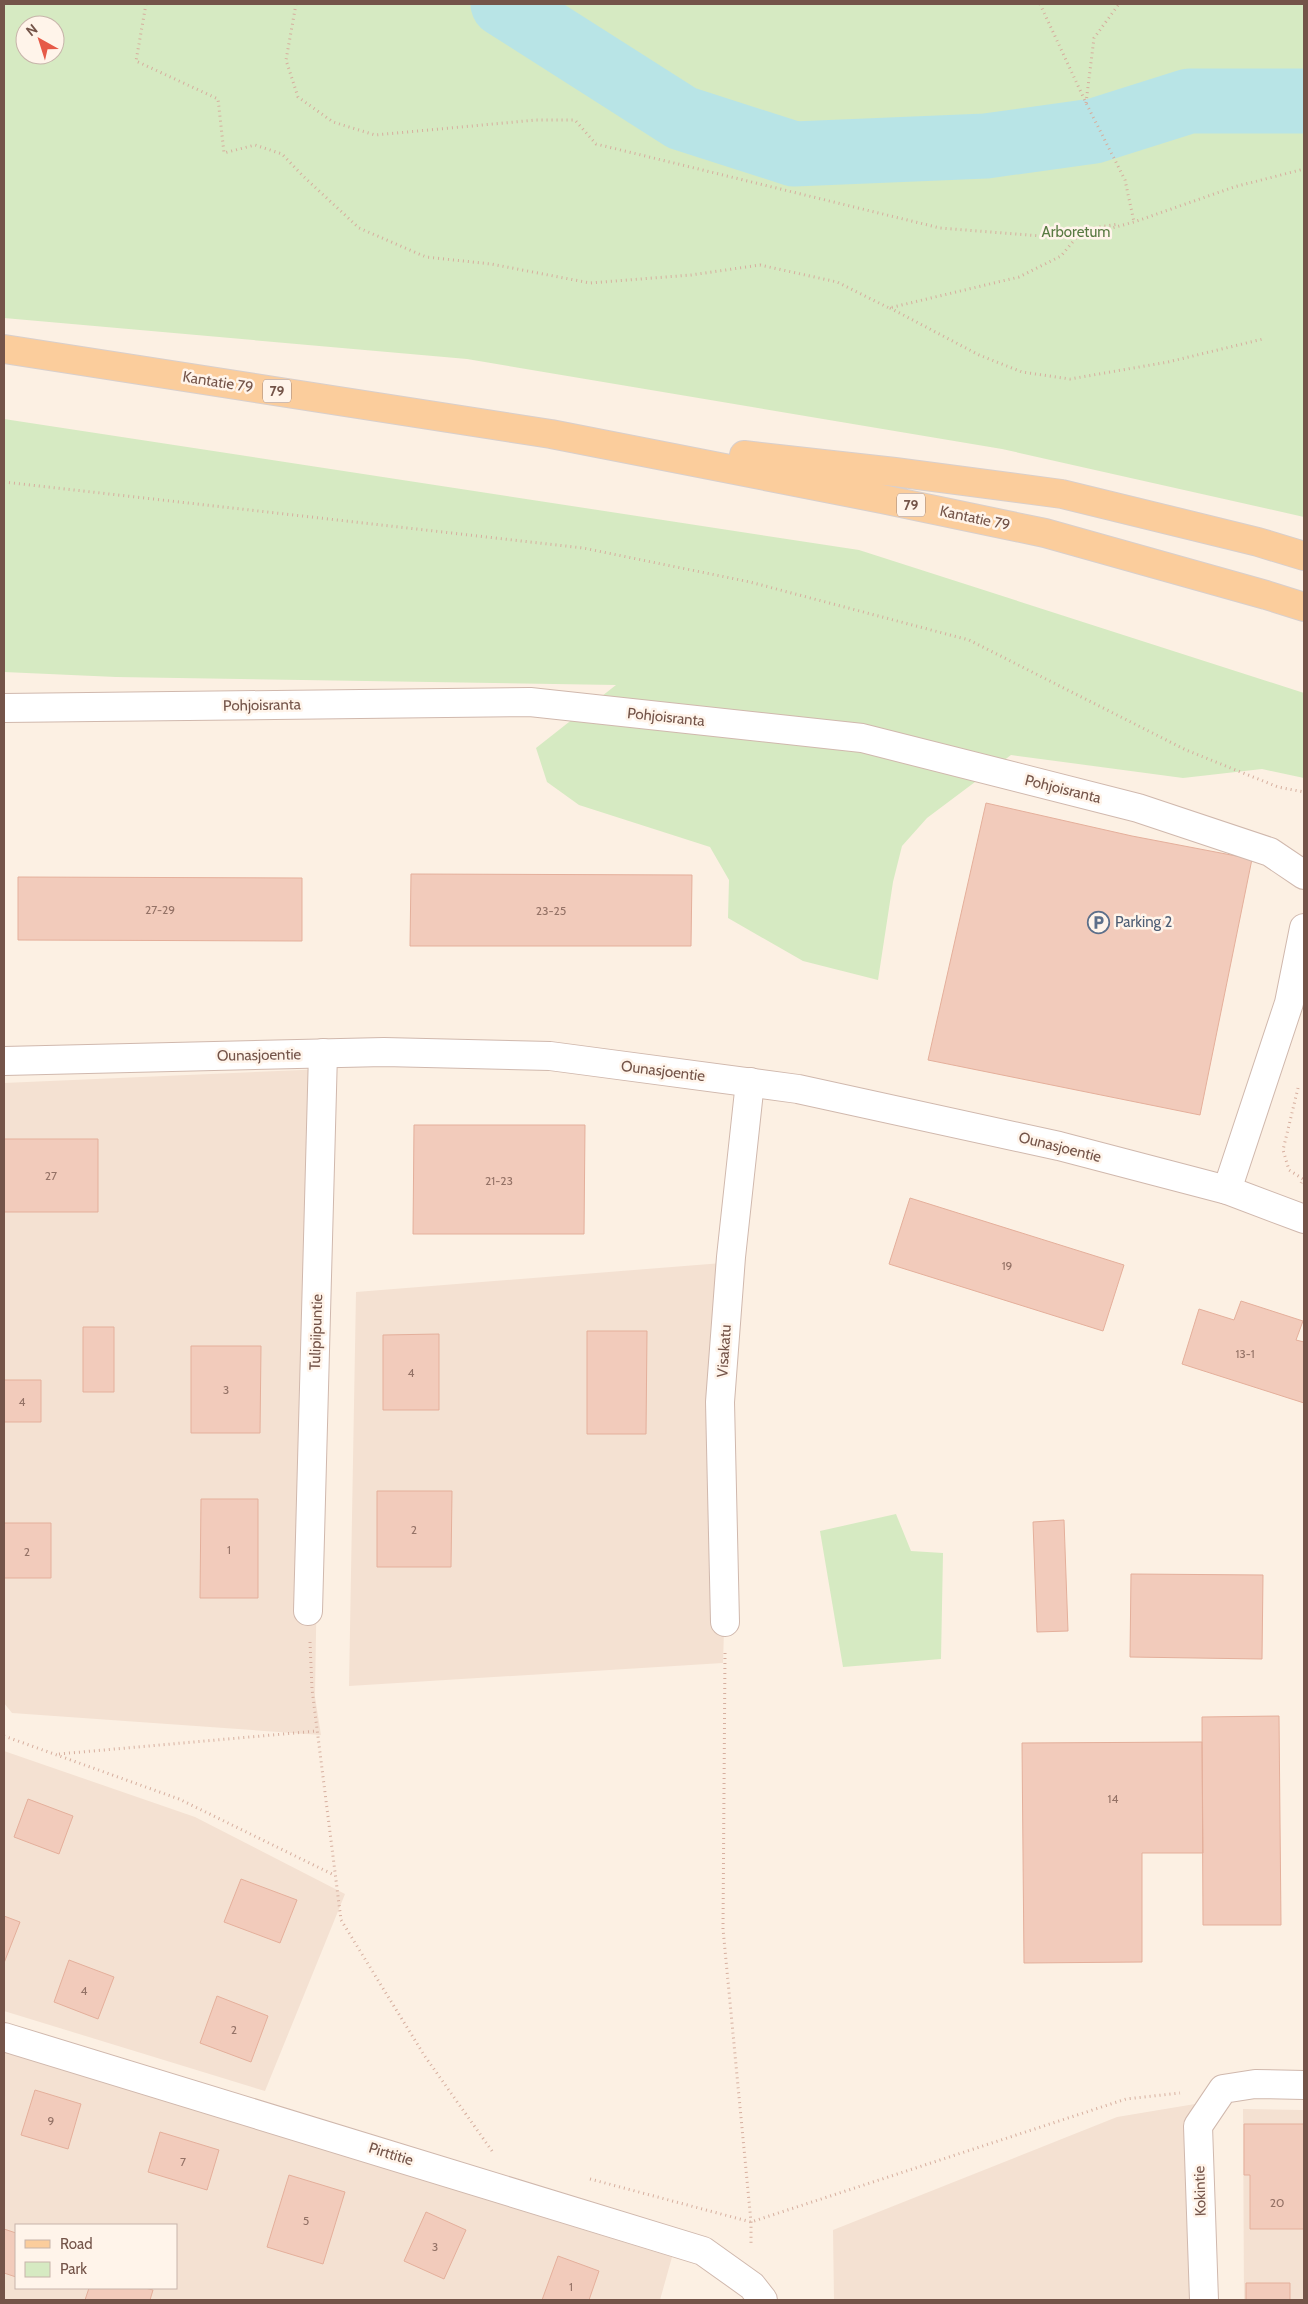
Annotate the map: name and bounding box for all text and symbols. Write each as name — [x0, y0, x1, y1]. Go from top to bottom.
north arrow — [15, 15, 65, 65]
text: N — [22, 20, 41, 40]
park label: Arboretum — [1042, 223, 1110, 241]
street label: Kantatie 79 — [181, 368, 255, 396]
road number: 79 — [263, 380, 291, 402]
road number: 79 — [897, 494, 925, 516]
street label: Kantatie 79 — [938, 502, 1012, 534]
street label: Pohjoisranta — [223, 695, 302, 715]
street label: Pohjoisranta — [626, 704, 706, 730]
street label: Pohjoisranta — [1023, 771, 1104, 807]
house number: 27-29 — [145, 902, 175, 917]
house number: 23-25 — [536, 903, 566, 918]
parking icon: Parking 2 — [1087, 910, 1111, 934]
place label: Parking 2 — [1115, 913, 1172, 931]
street label: Ounasjoentie — [217, 1045, 302, 1065]
street label: Ounasjoentie — [620, 1057, 706, 1085]
street label: Ounasjoentie — [1017, 1128, 1103, 1166]
house number: 27 — [45, 1168, 57, 1183]
house number: 21-23 — [485, 1173, 513, 1188]
house number: 19 — [1002, 1258, 1013, 1273]
street label: Tulipiipuntie — [306, 1293, 326, 1370]
street label: Visakatu — [713, 1324, 735, 1378]
house number: 13-1 — [1235, 1346, 1255, 1361]
house number: 4 — [408, 1365, 415, 1380]
house number: 3 — [223, 1382, 229, 1397]
house number: 4 — [19, 1394, 26, 1409]
house number: 2 — [411, 1522, 417, 1537]
house number: 1 — [227, 1542, 231, 1557]
house number: 2 — [24, 1544, 30, 1559]
house number: 14 — [1108, 1791, 1118, 1806]
house number: 4 — [81, 1983, 88, 1998]
house number: 2 — [231, 2022, 237, 2037]
house number: 9 — [48, 2113, 55, 2128]
street label: Pirttitie — [367, 2139, 416, 2169]
house number: 7 — [180, 2154, 186, 2169]
street label: Kokintie — [1190, 2165, 1210, 2216]
house number: 20 — [1270, 2195, 1284, 2210]
house number: 5 — [303, 2213, 309, 2228]
legend — [15, 2224, 178, 2289]
text: Road — [60, 2235, 93, 2253]
house number: 3 — [432, 2239, 438, 2254]
text: Park — [60, 2260, 87, 2278]
house number: 1 — [569, 2279, 573, 2294]

